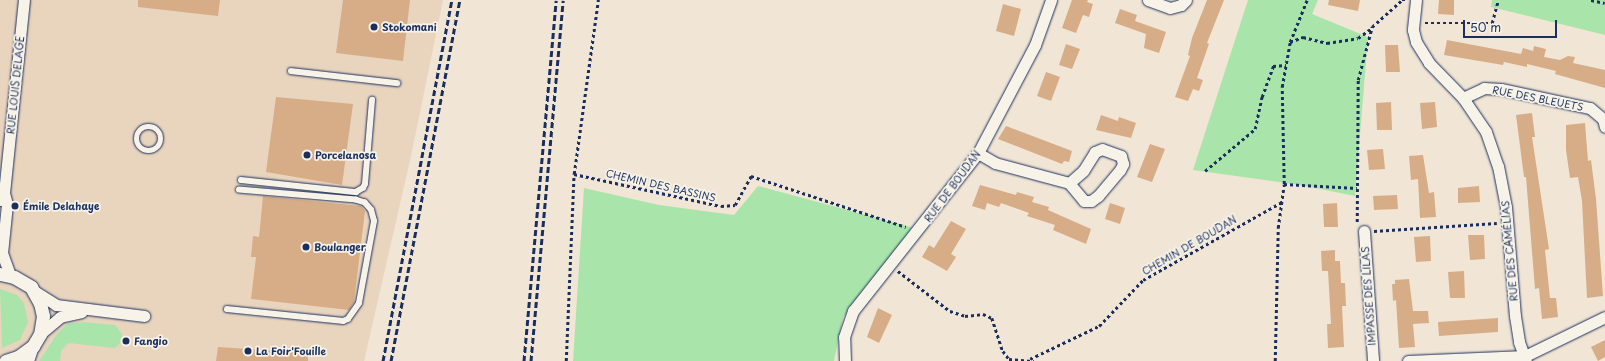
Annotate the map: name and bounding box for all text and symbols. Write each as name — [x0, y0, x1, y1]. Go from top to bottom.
scale bar — [1465, 12, 1559, 38]
text: 50 m — [1470, 18, 1501, 36]
place label: Stokomani — [382, 21, 437, 33]
marker: Stokomani — [369, 22, 379, 32]
street label: RUE LOUIS DELAGE — [4, 35, 26, 135]
street label: RUE DES BLEUETS — [1491, 83, 1585, 113]
street label: RUE DE BOUDAN — [921, 148, 983, 224]
place label: Porcelanosa — [315, 149, 376, 161]
marker: Porcelanosa — [302, 150, 312, 160]
street label: CHEMIN DES BASSINS — [605, 166, 717, 204]
place label: Émile Delahaye — [23, 200, 100, 212]
street label: RUE DES CAMÉLIAS — [1499, 200, 1519, 302]
marker: Émile Delahaye — [10, 201, 20, 211]
street label: CHEMIN DE BOUDAN — [1140, 213, 1238, 277]
place label: Boulanger — [314, 241, 366, 253]
marker: Boulanger — [301, 242, 311, 252]
street label: IMPASSE DES LILAS — [1359, 246, 1377, 346]
place label: Fangio — [134, 335, 168, 347]
marker: Fangio — [121, 336, 131, 346]
place label: La Foir'Fouille — [256, 345, 326, 357]
marker: La Foir'Fouille — [243, 346, 253, 356]

